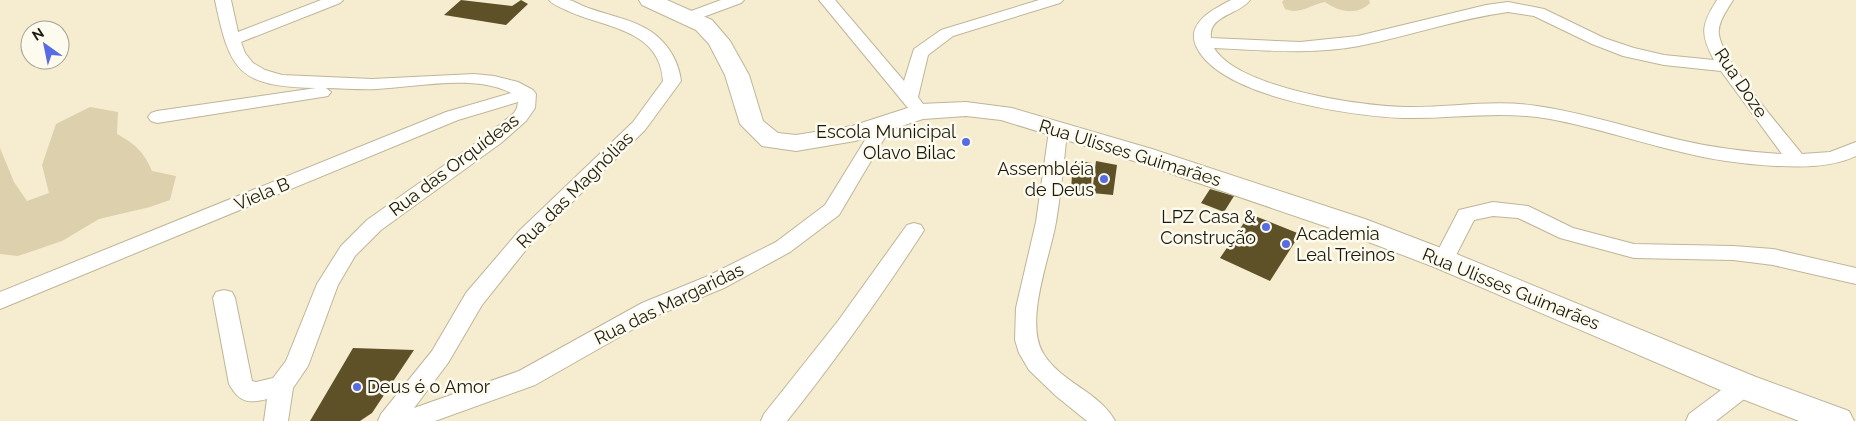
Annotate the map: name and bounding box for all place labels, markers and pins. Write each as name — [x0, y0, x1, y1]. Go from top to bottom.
place label: Escola Municipal Olavo Bilac — [816, 121, 956, 163]
marker: Escola Municipal Olavo Bilac — [960, 136, 972, 148]
place label: Assembléia de Deus — [997, 158, 1094, 200]
marker: Assembléia de Deus — [1098, 173, 1110, 185]
place label: LPZ Casa & Construção — [1160, 206, 1256, 248]
marker: LPZ Casa & Construção — [1260, 221, 1272, 233]
place label: Academia Leal Treinos — [1296, 223, 1395, 265]
marker: Academia Leal Treinos — [1280, 238, 1292, 250]
place label: Deus é o Amor — [367, 376, 491, 397]
marker: Deus é o Amor — [351, 381, 363, 393]

